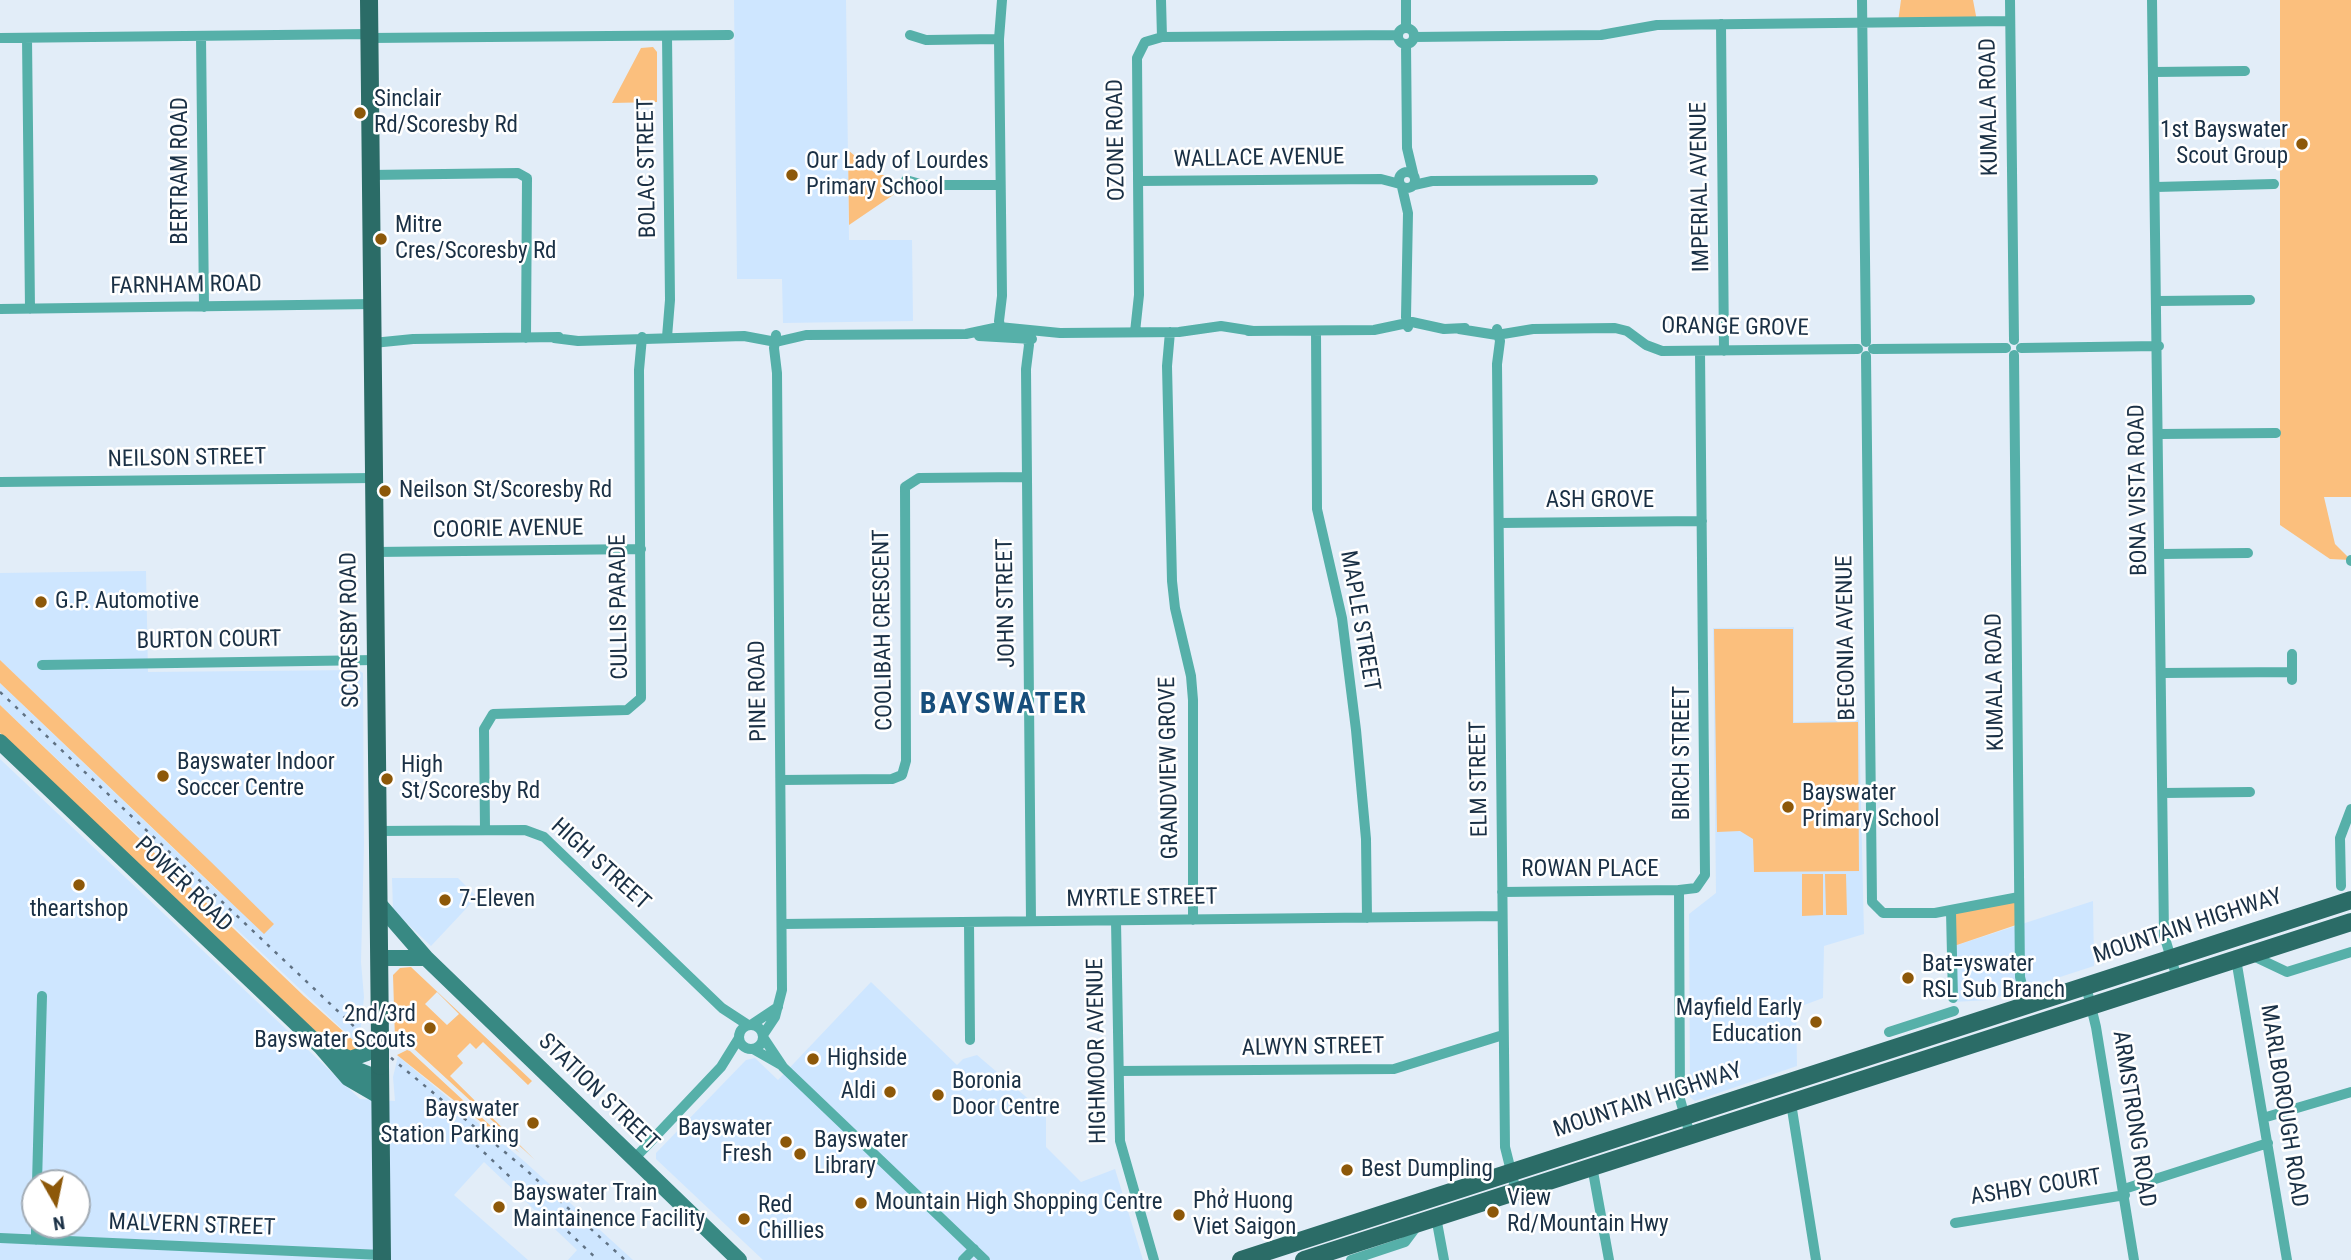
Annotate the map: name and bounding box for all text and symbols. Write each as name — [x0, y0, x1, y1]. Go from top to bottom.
street label: KUMALA ROAD — [1975, 38, 2005, 176]
street label: OZONE ROAD — [1102, 79, 1132, 201]
place label: Sinclair Rd/Scoresby Rd — [374, 86, 518, 140]
street label: BERTRAM ROAD — [167, 97, 195, 245]
street label: BOLAC STREET — [633, 98, 663, 238]
street label: IMPERIAL AVENUE — [1686, 102, 1716, 272]
marker: Sinclair Rd/Scoresby Rd — [352, 105, 368, 121]
place label: 1st Bayswater Scout Group — [2160, 117, 2288, 171]
marker: 1st Bayswater Scout Group — [2294, 136, 2310, 152]
street label: WALLACE AVENUE — [1174, 144, 1344, 174]
place label: Our Lady of Lourdes Primary School — [806, 148, 989, 202]
marker: Our Lady of Lourdes Primary School — [784, 167, 800, 183]
place label: Mitre Cres/Scoresby Rd — [395, 212, 556, 266]
marker: Mitre Cres/Scoresby Rd — [373, 231, 389, 247]
street label: FARNHAM ROAD — [110, 271, 262, 301]
street label: ORANGE GROVE — [1661, 313, 1809, 343]
street label: BONA VISTA ROAD — [2124, 404, 2154, 576]
street label: NEILSON STREET — [107, 444, 267, 474]
place label: Neilson St/Scoresby Rd — [399, 477, 612, 505]
marker: Neilson St/Scoresby Rd — [377, 483, 393, 499]
street label: ASH GROVE — [1546, 487, 1654, 515]
street label: COORIE AVENUE — [432, 515, 584, 545]
street label: COOLIBAH CRESCENT — [868, 529, 900, 731]
street label: CULLIS PARADE — [605, 534, 635, 680]
street label: JOHN STREET — [992, 538, 1022, 668]
street label: MAPLE STREET — [1333, 548, 1385, 694]
street label: SCORESBY ROAD — [336, 552, 366, 708]
street label: BEGONIA AVENUE — [1832, 555, 1862, 721]
place label: G.P. Automotive — [55, 588, 199, 616]
marker: G.P. Automotive — [33, 594, 49, 610]
street label: KUMALA ROAD — [1981, 613, 2011, 751]
street label: BURTON COURT — [136, 626, 282, 656]
street label: PINE ROAD — [744, 640, 774, 742]
street label: GRANDVIEW GROVE — [1155, 676, 1185, 860]
street label: BIRCH STREET — [1669, 686, 1697, 820]
district label: BAYSWATER — [921, 687, 1087, 723]
street label: ELM STREET — [1465, 721, 1495, 837]
place label: Bayswater Indoor Soccer Centre — [177, 749, 335, 803]
place label: High St/Scoresby Rd — [401, 752, 540, 806]
marker: Bayswater Indoor Soccer Centre — [155, 768, 171, 784]
marker: High St/Scoresby Rd — [379, 771, 395, 787]
place label: Bayswater Primary School — [1802, 780, 1939, 834]
marker: Bayswater Primary School — [1780, 799, 1796, 815]
street label: HIGH STREET — [545, 813, 655, 917]
street label: POWER ROAD — [128, 832, 238, 938]
street label: ROWAN PLACE — [1521, 856, 1659, 884]
marker: theartshop — [71, 877, 87, 893]
street label: MOUNTAIN HIGHWAY — [2090, 883, 2286, 971]
street label: MYRTLE STREET — [1066, 884, 1218, 914]
place label: 7-Eleven — [459, 886, 535, 914]
marker: 7-Eleven — [437, 892, 453, 908]
place label: theartshop — [30, 896, 128, 924]
place label: Bat=yswater RSL Sub Branch — [1922, 951, 2065, 1005]
street label: HIGHMOOR AVENUE — [1083, 958, 1113, 1144]
marker: Bat=yswater RSL Sub Branch — [1900, 970, 1916, 986]
place label: Mayfield Early Education — [1676, 995, 1802, 1049]
place label: 2nd/3rd Bayswater Scouts — [254, 1001, 416, 1055]
street label: MARLBOROUGH ROAD — [2253, 1003, 2313, 1209]
marker: Mayfield Early Education — [1808, 1014, 1824, 1030]
marker: 2nd/3rd Bayswater Scouts — [422, 1020, 438, 1036]
street label: STATION STREET — [532, 1029, 664, 1157]
street label: ARMSTRONG ROAD — [2105, 1029, 2161, 1209]
street label: ALWYN STREET — [1241, 1033, 1385, 1063]
place label: Highside — [827, 1045, 907, 1073]
marker: Highside — [805, 1051, 821, 1067]
street label: MOUNTAIN HIGHWAY — [1550, 1057, 1746, 1145]
place label: Boronia Door Centre — [952, 1068, 1060, 1122]
place label: Aldi — [841, 1078, 876, 1106]
marker: Aldi — [882, 1084, 898, 1100]
marker: Boronia Door Centre — [930, 1087, 946, 1103]
place label: Bayswater Station Parking — [380, 1096, 519, 1150]
marker: Bayswater Station Parking — [525, 1115, 541, 1131]
place label: Bayswater Fresh — [678, 1115, 772, 1169]
place label: Bayswater Library — [814, 1127, 908, 1181]
marker: Bayswater Fresh — [778, 1134, 794, 1150]
marker: Bayswater Library — [792, 1146, 808, 1162]
place label: Best Dumpling — [1361, 1156, 1493, 1184]
marker: Best Dumpling — [1339, 1162, 1355, 1178]
street label: ASHBY COURT — [1969, 1164, 2103, 1212]
north arrow — [21, 1169, 91, 1239]
place label: Bayswater Train Maintainence Facility — [513, 1180, 705, 1234]
place label: View Rd/Mountain Hwy — [1507, 1185, 1669, 1239]
place label: Phở Huong Viet Saigon — [1193, 1188, 1296, 1242]
place label: Mountain High Shopping Centre — [875, 1189, 1163, 1217]
place label: Red Chillies — [758, 1192, 825, 1246]
marker: Mountain High Shopping Centre — [853, 1195, 869, 1211]
marker: Bayswater Train Maintainence Facility — [491, 1199, 507, 1215]
marker: View Rd/Mountain Hwy — [1485, 1204, 1501, 1220]
marker: Phở Huong Viet Saigon — [1171, 1207, 1187, 1223]
street label: MALVERN STREET — [108, 1209, 276, 1243]
text: N — [52, 1211, 67, 1236]
marker: Red Chillies — [736, 1211, 752, 1227]

